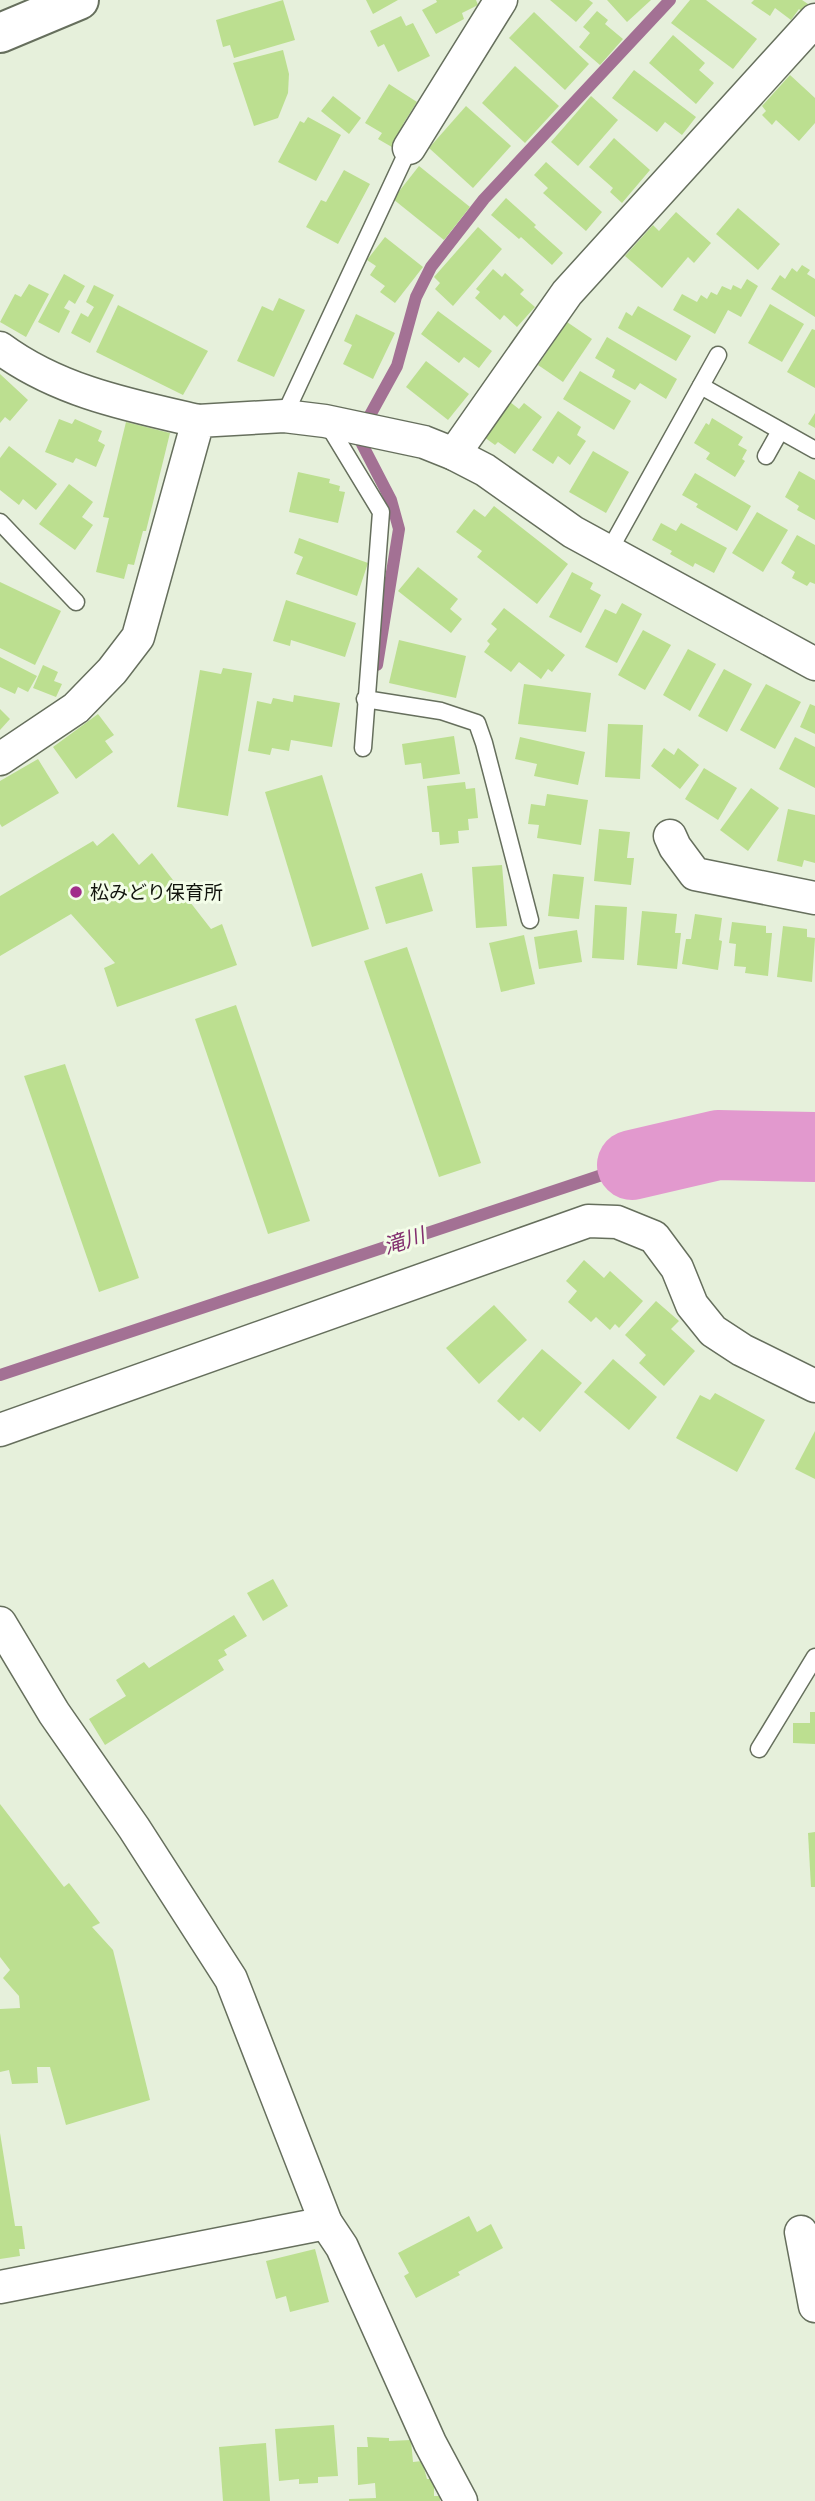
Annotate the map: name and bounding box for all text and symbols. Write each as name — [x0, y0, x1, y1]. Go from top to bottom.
place label: 松みどり保育所 — [90, 882, 223, 903]
marker: 松みどり保育所 — [68, 884, 84, 900]
water label: 滝川 — [380, 1222, 429, 1258]

